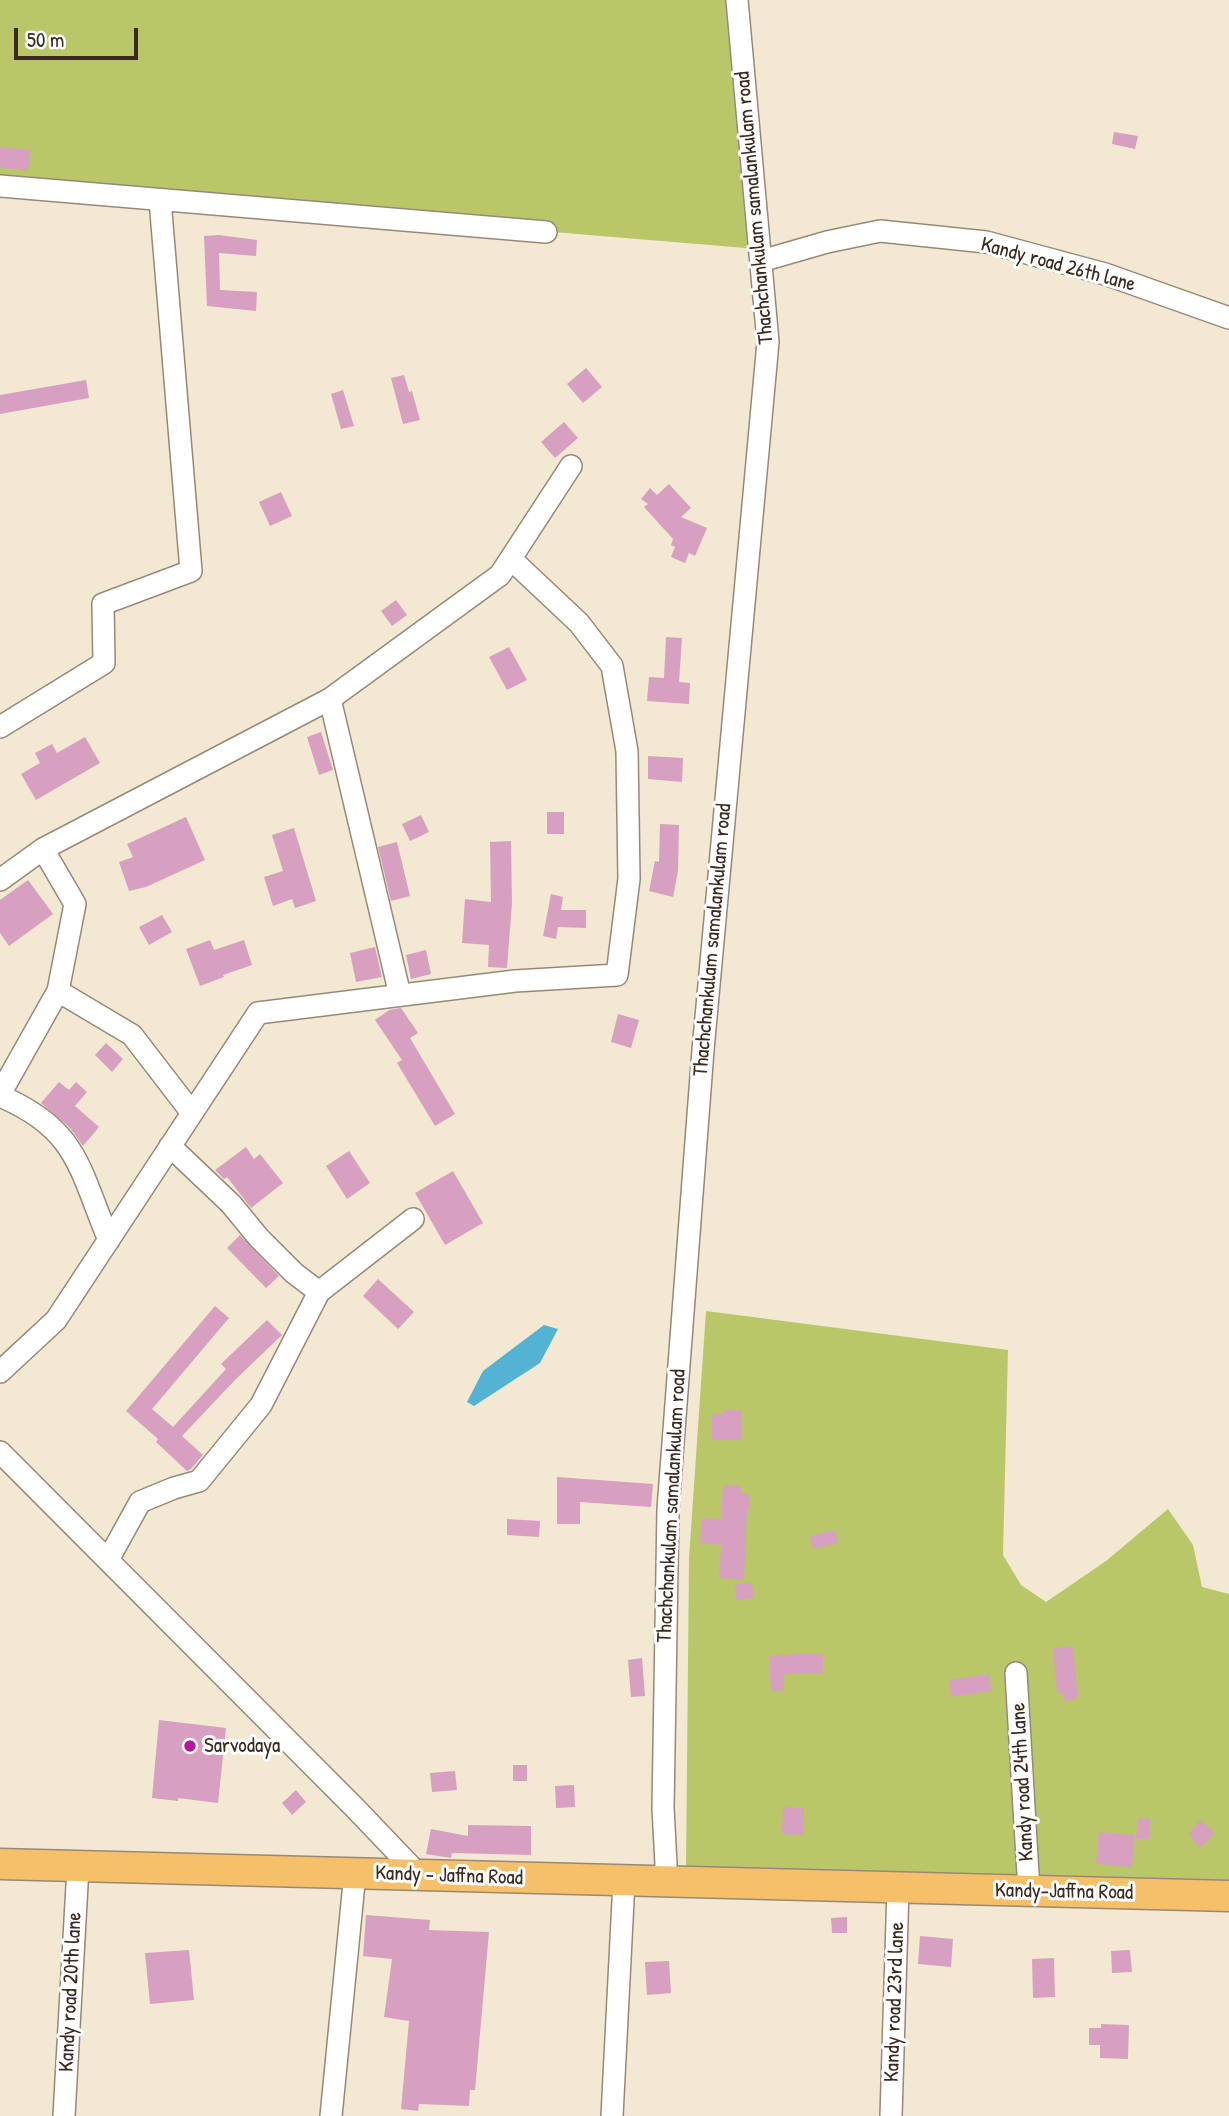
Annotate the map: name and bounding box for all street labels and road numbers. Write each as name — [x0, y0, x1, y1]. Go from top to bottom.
street label: Thachchankulam samalankulam road — [731, 71, 779, 345]
street label: Kandy road 26th lane — [978, 232, 1138, 298]
street label: Thachchankulam samalankulam road — [689, 803, 737, 1077]
street label: Thachchankulam samalankulam road — [652, 1369, 692, 1643]
street label: Kandy road 24th lane — [1006, 1702, 1040, 1862]
street label: Kandy - Jaffna Road — [375, 1861, 523, 1891]
street label: Kandy-Jaffna Road — [995, 1878, 1133, 1906]
street label: Kandy road 20th lane — [54, 1911, 88, 2073]
street label: Kandy road 23rd lane — [880, 1921, 910, 2083]

